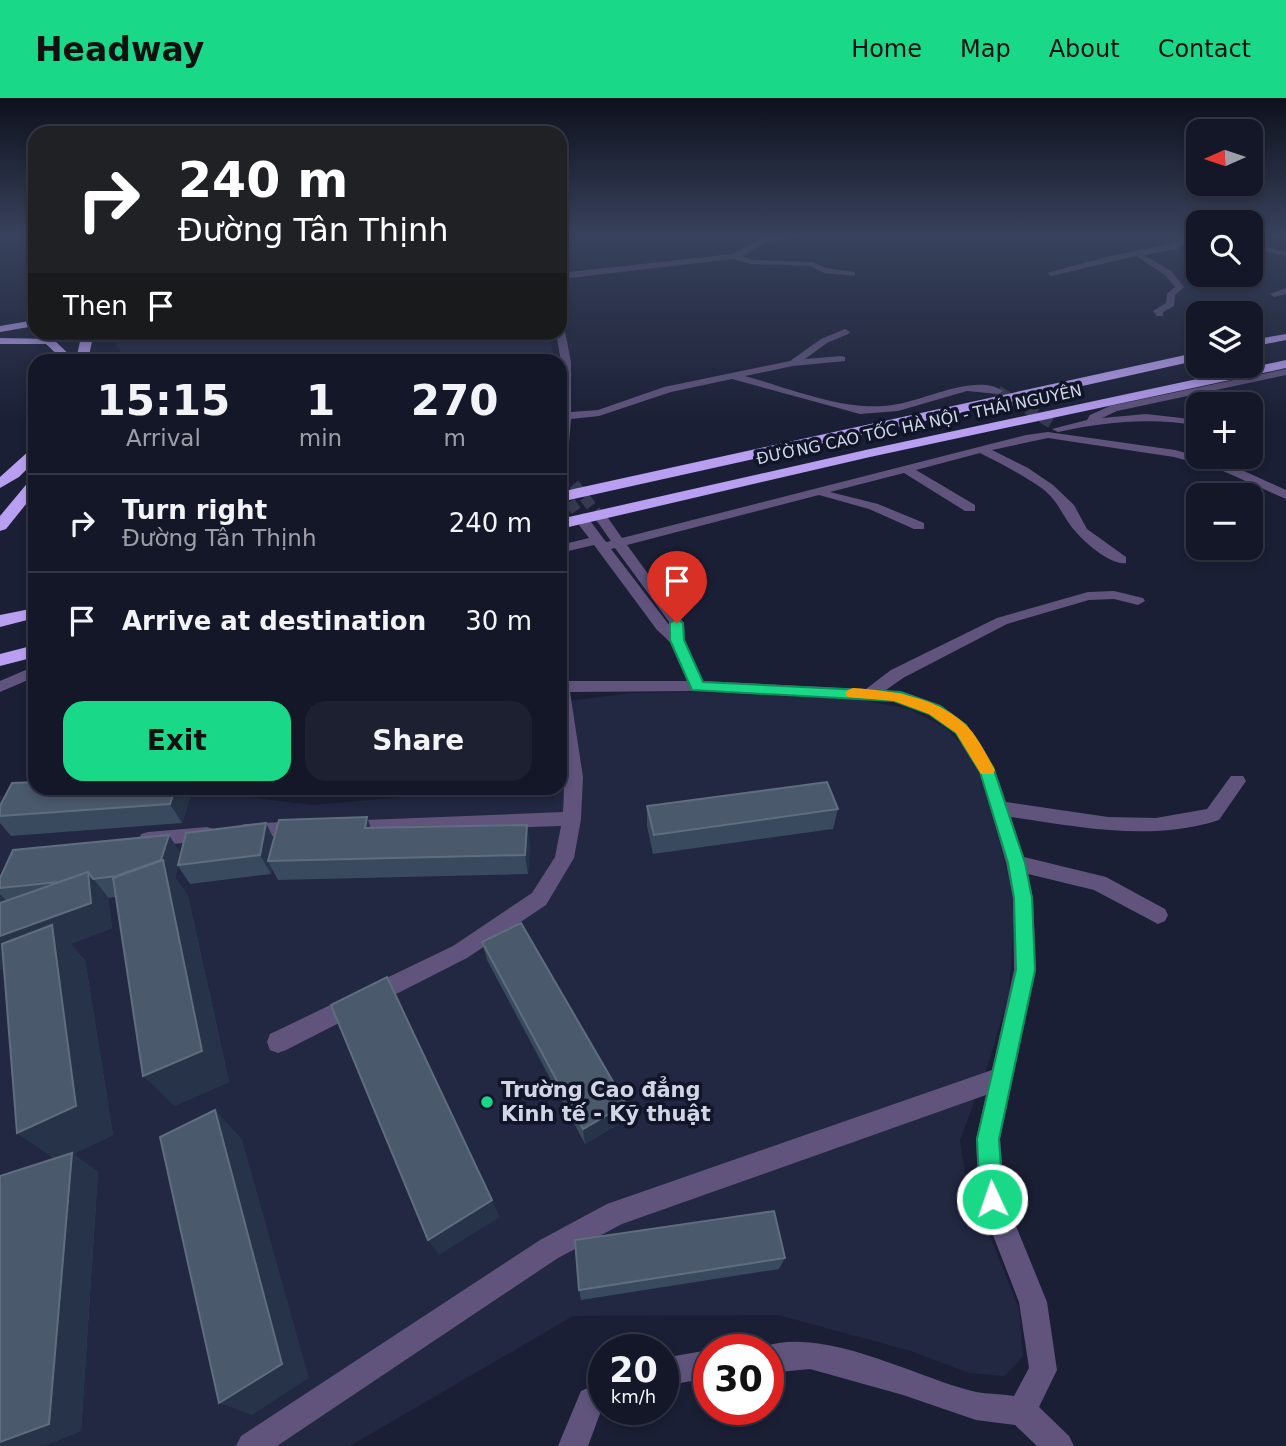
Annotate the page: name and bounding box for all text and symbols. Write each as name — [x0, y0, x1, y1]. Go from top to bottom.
text: Headway — [35, 30, 204, 69]
text: Home — [851, 35, 922, 63]
text: Map — [960, 35, 1011, 63]
text: About — [1049, 35, 1120, 63]
text: Contact — [1158, 35, 1251, 63]
north arrow — [1186, 119, 1264, 196]
map controls — [1186, 119, 1263, 560]
text: 240 m — [178, 152, 348, 209]
icon: right — [63, 154, 154, 245]
button: search — [1186, 210, 1263, 287]
text: Đường Tân Thịnh — [178, 211, 449, 249]
icon: arrive — [142, 287, 180, 325]
text: Then — [63, 291, 128, 321]
button: layers — [1186, 301, 1263, 378]
text: 15:15 — [97, 376, 230, 425]
text: 1 — [306, 376, 335, 425]
text: 270 — [411, 376, 498, 425]
street label: ĐƯỜNG CAO TỐC HÀ NỘI - THÁI NGUYÊN — [754, 379, 1084, 468]
button: + — [1186, 392, 1263, 469]
text: Arrival — [126, 425, 201, 451]
text: min — [299, 425, 342, 451]
text: m — [443, 425, 466, 451]
button: − — [1186, 483, 1263, 560]
text: Turn right — [122, 495, 267, 525]
icon: right — [63, 504, 101, 542]
text: 240 m — [449, 508, 532, 538]
text: Đường Tân Thịnh — [122, 525, 316, 551]
pin — [647, 551, 707, 623]
icon: arrive — [658, 562, 696, 600]
icon: arrive — [63, 602, 101, 640]
text: Arrive at destination — [122, 606, 426, 636]
text: 30 m — [465, 606, 532, 636]
button: Exit — [63, 701, 291, 781]
button: Share — [305, 701, 532, 781]
place label: Trường Cao đẳng Kinh tế - Kỹ thuật — [501, 1076, 711, 1126]
marker: Trường Cao đẳng Kinh tế - Kỹ thuật — [479, 1094, 495, 1110]
position arrow — [955, 1162, 1029, 1236]
speed limit sign: 30 — [693, 1334, 784, 1425]
text: 20 — [609, 1350, 658, 1390]
text: km/h — [611, 1386, 656, 1407]

